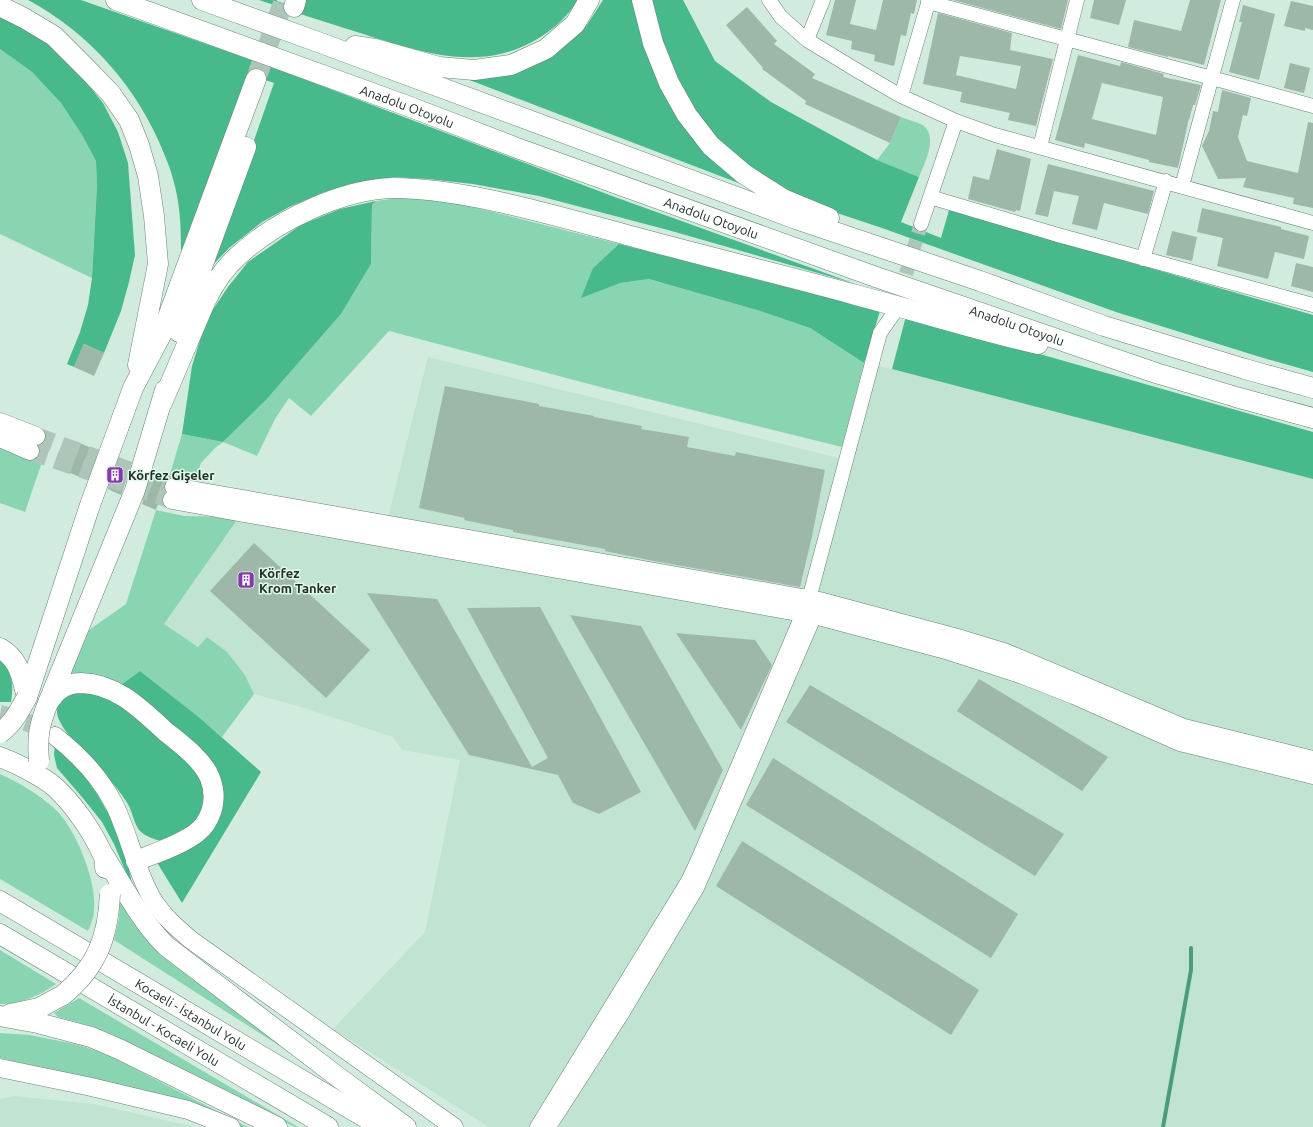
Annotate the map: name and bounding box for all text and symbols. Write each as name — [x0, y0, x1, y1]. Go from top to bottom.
street label: Anadolu Otoyolu — [358, 82, 456, 130]
street label: Anadolu Otoyolu — [662, 195, 760, 241]
street label: Anadolu Otoyolu — [968, 303, 1066, 348]
building icon: Körfez Gişeler — [105, 465, 125, 485]
place label: Körfez Gişeler — [128, 468, 215, 484]
place label: Körfez Krom Tanker — [259, 566, 337, 595]
building icon: Körfez Krom Tanker — [236, 570, 256, 590]
street label: Kocaeli - İstanbul Yolu — [133, 976, 249, 1053]
street label: İstanbul - Kocaeli Yolu — [106, 991, 222, 1068]

